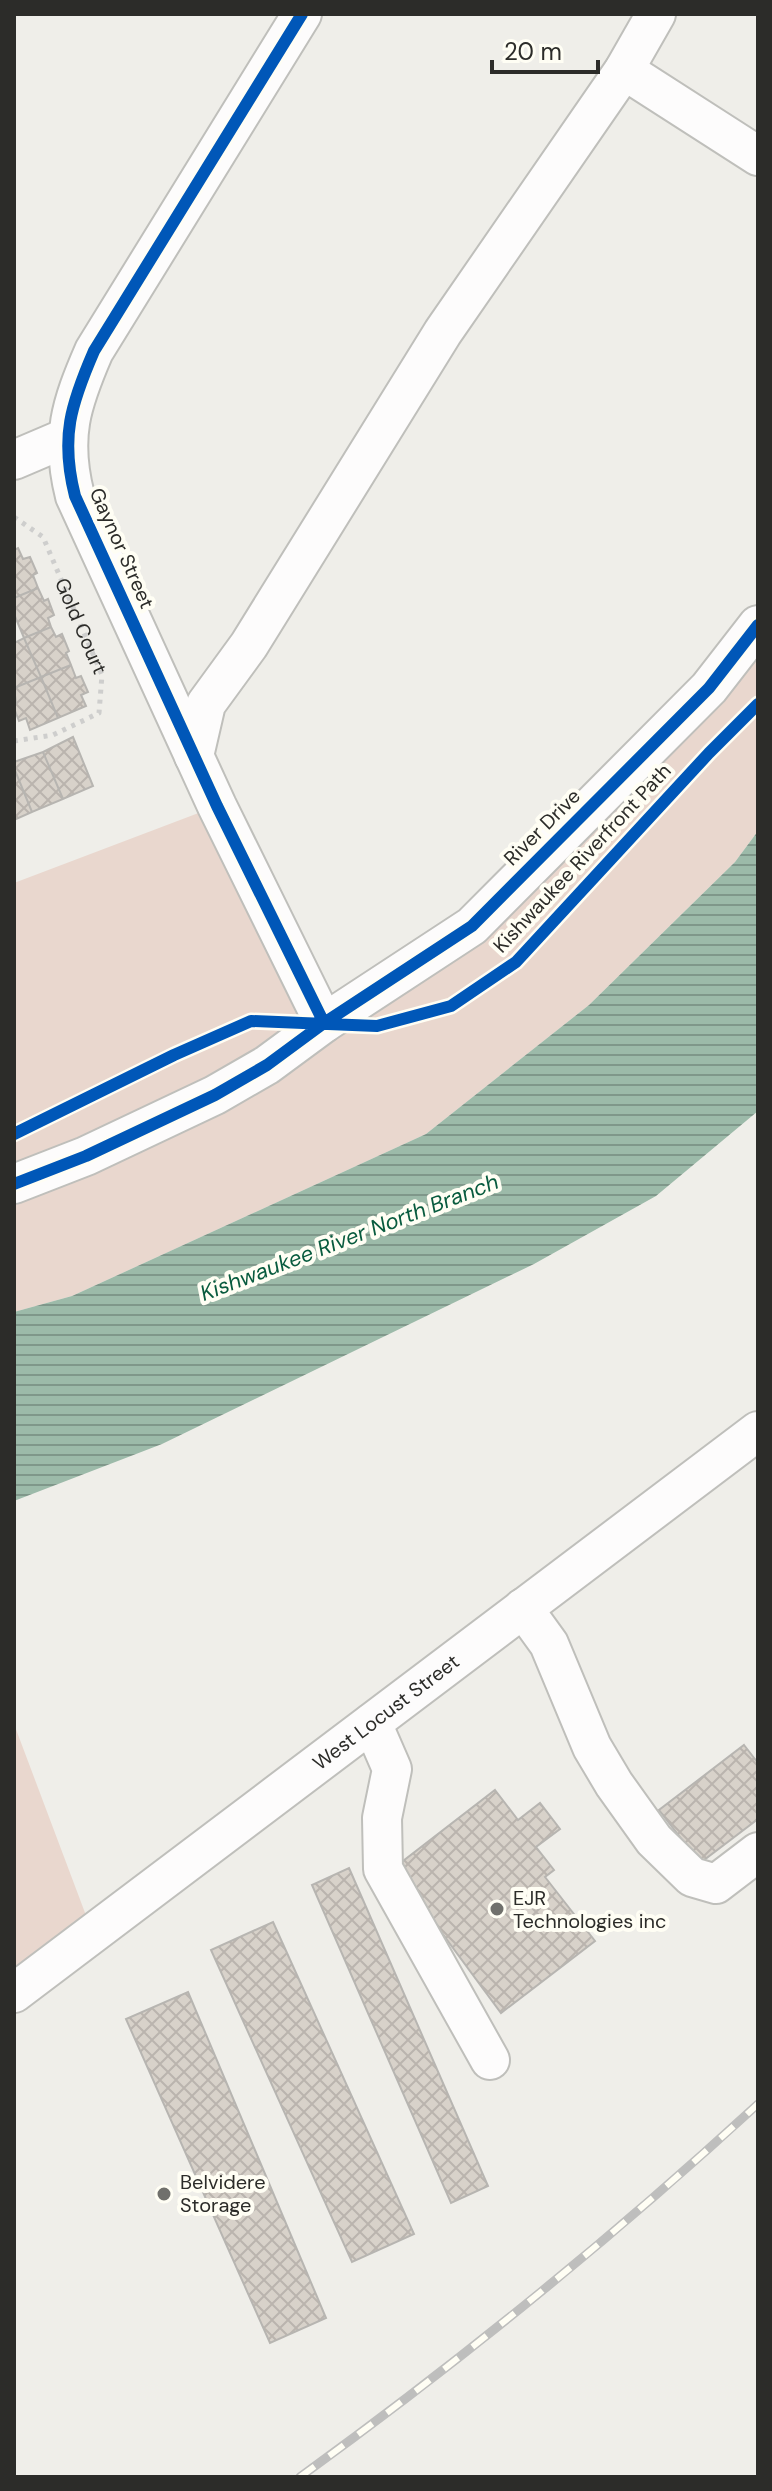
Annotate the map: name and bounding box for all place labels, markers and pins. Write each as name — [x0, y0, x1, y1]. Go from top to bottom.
place label: EJR Technologies inc — [513, 1885, 666, 1934]
marker: EJR Technologies inc — [488, 1900, 506, 1918]
place label: Belvidere Storage — [180, 2169, 266, 2218]
marker: Belvidere Storage — [155, 2185, 173, 2203]

